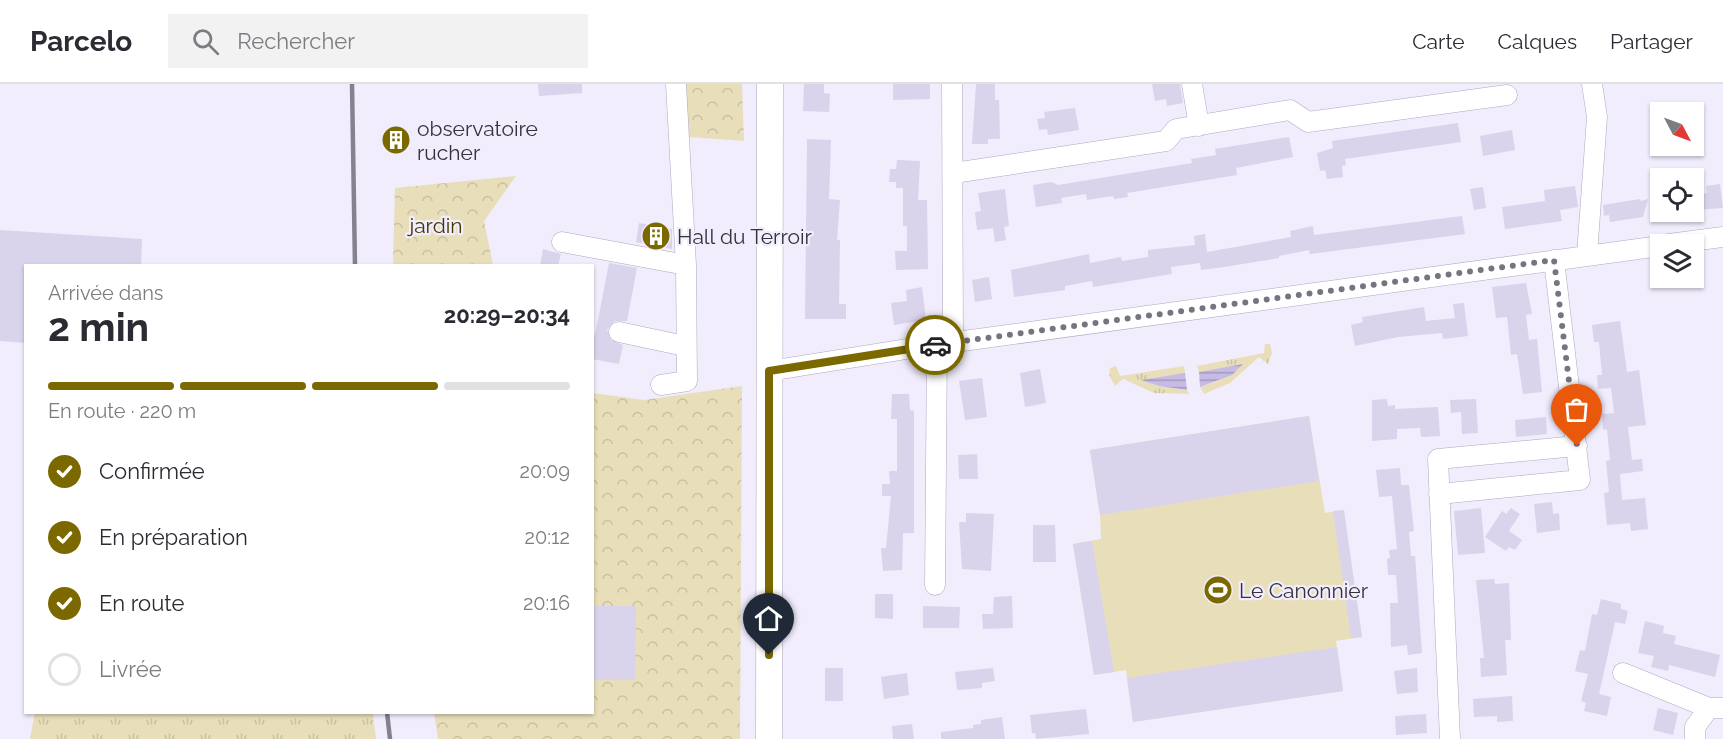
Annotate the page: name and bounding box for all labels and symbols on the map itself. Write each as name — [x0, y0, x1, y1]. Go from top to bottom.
north arrow — [1650, 102, 1704, 156]
place label: observatoire rucher — [417, 116, 538, 165]
building icon: observatoire rucher — [380, 124, 412, 156]
park label: jardin — [406, 213, 463, 238]
building icon: Hall du Terroir — [640, 220, 672, 252]
place label: Hall du Terroir — [677, 224, 813, 249]
courier — [905, 315, 965, 375]
pin — [1551, 384, 1602, 446]
sports icon: Le Canonnier — [1202, 574, 1234, 606]
place label: Le Canonnier — [1239, 578, 1369, 603]
pin — [743, 593, 794, 655]

